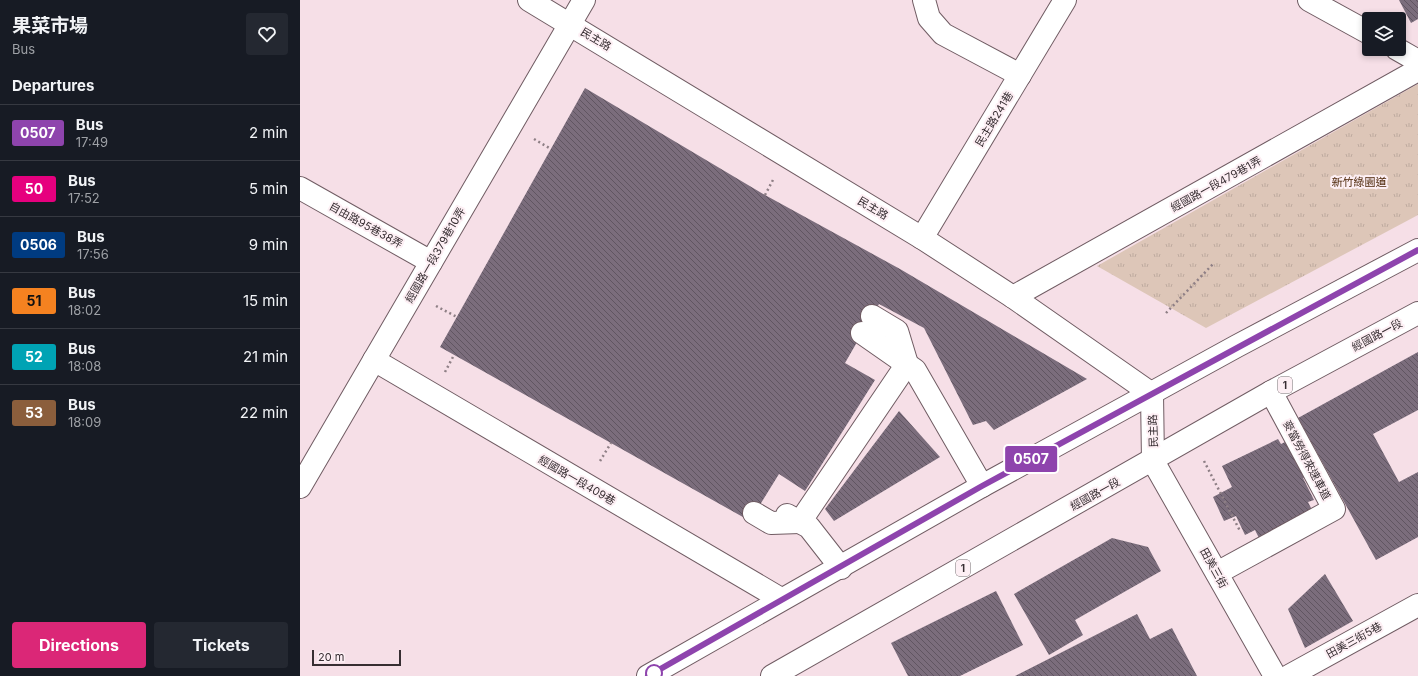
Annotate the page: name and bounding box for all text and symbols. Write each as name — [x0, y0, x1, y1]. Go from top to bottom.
map controls — [1362, 12, 1406, 56]
button: layers — [1362, 12, 1406, 56]
button: heart — [246, 13, 288, 55]
text: 果菜市場 — [12, 14, 88, 37]
street label: 民主路 — [578, 25, 614, 53]
text: Bus — [12, 41, 35, 57]
text: Departures — [12, 76, 94, 95]
street label: 民主路241巷 — [972, 89, 1016, 149]
text: Bus — [76, 115, 103, 134]
text: 2 min — [249, 123, 288, 142]
text: 0507 — [20, 124, 56, 141]
text: 17:49 — [76, 134, 108, 150]
street label: 經國路一段479巷1弄 — [1168, 153, 1264, 215]
text: Bus — [68, 171, 96, 190]
park label: 新竹綠園道 — [1332, 175, 1387, 189]
text: 5 min — [249, 179, 288, 198]
text: 50 — [25, 180, 43, 197]
text: 17:52 — [68, 190, 100, 206]
street label: 民主路 — [855, 194, 891, 222]
street label: 自由路95巷38弄 — [327, 199, 405, 251]
street label: 經國路一段379巷10弄 — [402, 205, 468, 305]
text: Bus — [77, 227, 105, 246]
text: 9 min — [249, 235, 288, 254]
text: 0506 — [20, 236, 57, 253]
text: 17:56 — [77, 246, 109, 262]
text: Bus — [68, 283, 96, 302]
text: 15 min — [243, 291, 288, 310]
text: 51 — [27, 292, 41, 309]
text: 18:02 — [68, 302, 101, 318]
street label: 經國路一段 — [1349, 316, 1405, 354]
text: Bus — [68, 339, 96, 358]
text: 21 min — [243, 347, 288, 366]
text: 52 — [25, 348, 43, 365]
text: 18:08 — [68, 358, 101, 374]
road number: 1 — [1278, 377, 1292, 393]
text: Bus — [68, 395, 96, 414]
text: 22 min — [240, 403, 288, 422]
text: 53 — [25, 404, 43, 421]
text: 18:09 — [68, 414, 101, 430]
street label: 民主路 — [1145, 414, 1161, 448]
street label: 麥當勞得來速車道 — [1280, 418, 1334, 502]
line badge: 0507 — [1003, 446, 1059, 472]
text: 0507 — [1013, 450, 1049, 467]
street label: 經國路一段409巷 — [536, 452, 618, 508]
street label: 經國路一段 — [1068, 475, 1122, 513]
street label: 田美三街 — [1197, 545, 1231, 591]
road number: 1 — [956, 560, 970, 576]
street label: 田美三街5巷 — [1324, 619, 1384, 661]
button: Directions — [12, 622, 146, 668]
button: Tickets — [154, 622, 288, 668]
scale bar — [312, 648, 401, 667]
text: 20 m — [318, 650, 344, 664]
unlabelled marker — [645, 664, 663, 676]

